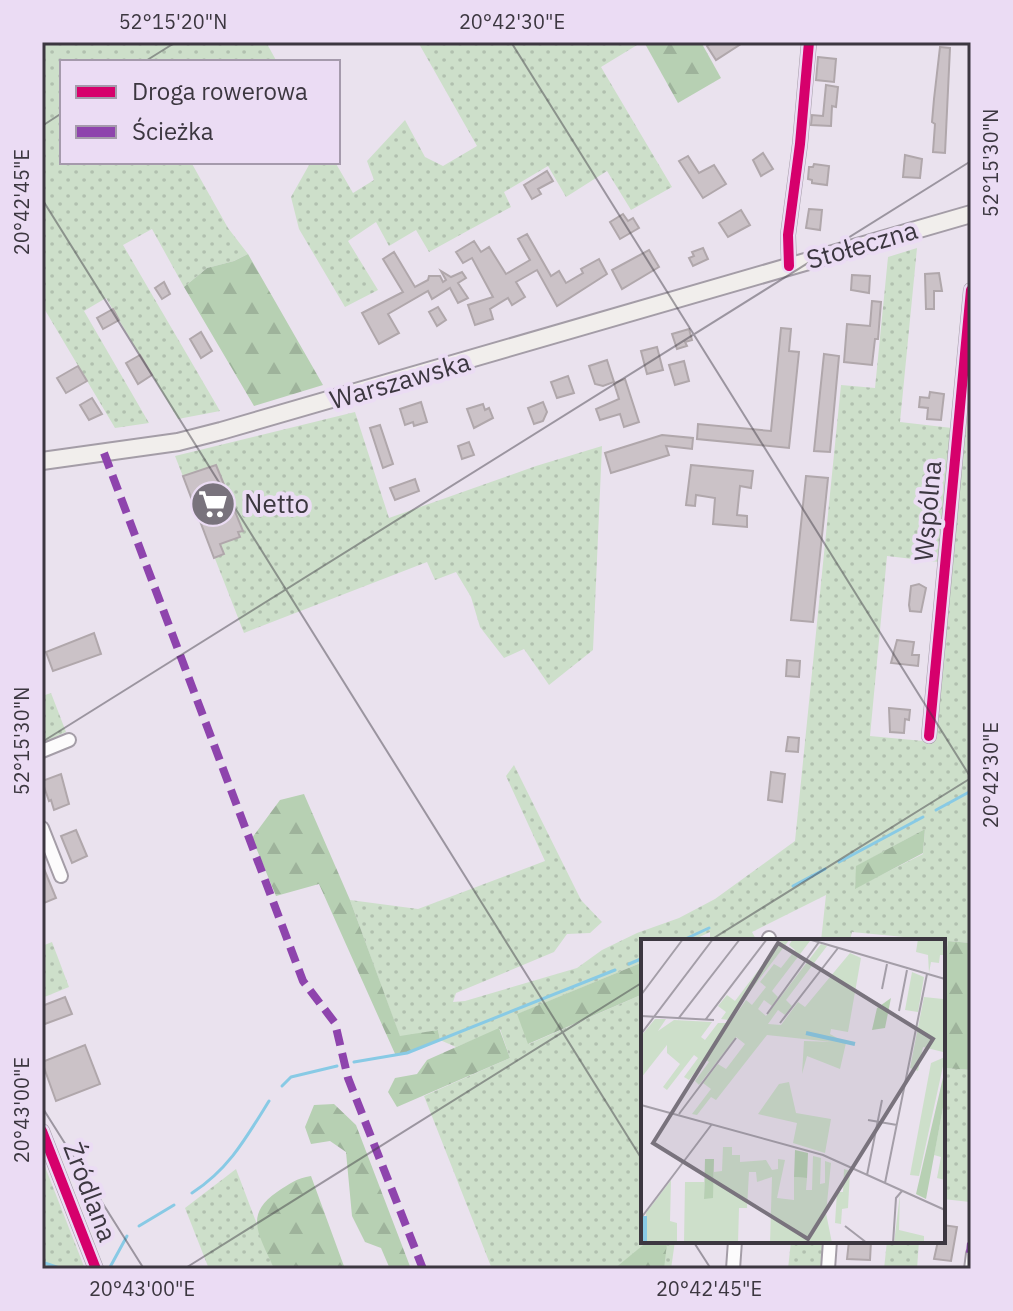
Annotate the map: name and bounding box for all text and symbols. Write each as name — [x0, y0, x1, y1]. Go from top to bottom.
text: 52°15'20"N — [119, 8, 227, 35]
text: 20°42'30"E — [459, 8, 565, 35]
legend — [60, 60, 340, 164]
text: Droga rowerowa — [132, 75, 308, 107]
text: 52°15'30"N — [977, 109, 1004, 217]
text: Ścieżka — [132, 115, 214, 147]
text: 20°42'45"E — [8, 149, 35, 255]
street label: Stołeczna — [802, 212, 921, 276]
street label: Warszawska — [326, 344, 474, 416]
street label: Wspólna — [906, 459, 948, 563]
supermarket icon: Netto — [189, 480, 237, 528]
place label: Netto — [244, 486, 309, 520]
text: 52°15'30"N — [8, 687, 35, 795]
text: 20°42'30"E — [977, 722, 1004, 828]
inset map — [641, 939, 945, 1243]
text: 20°43'00"E — [8, 1057, 35, 1163]
street label: Źródlana — [56, 1137, 125, 1246]
text: 20°43'00"E — [89, 1275, 195, 1302]
text: 20°42'45"E — [656, 1275, 762, 1302]

